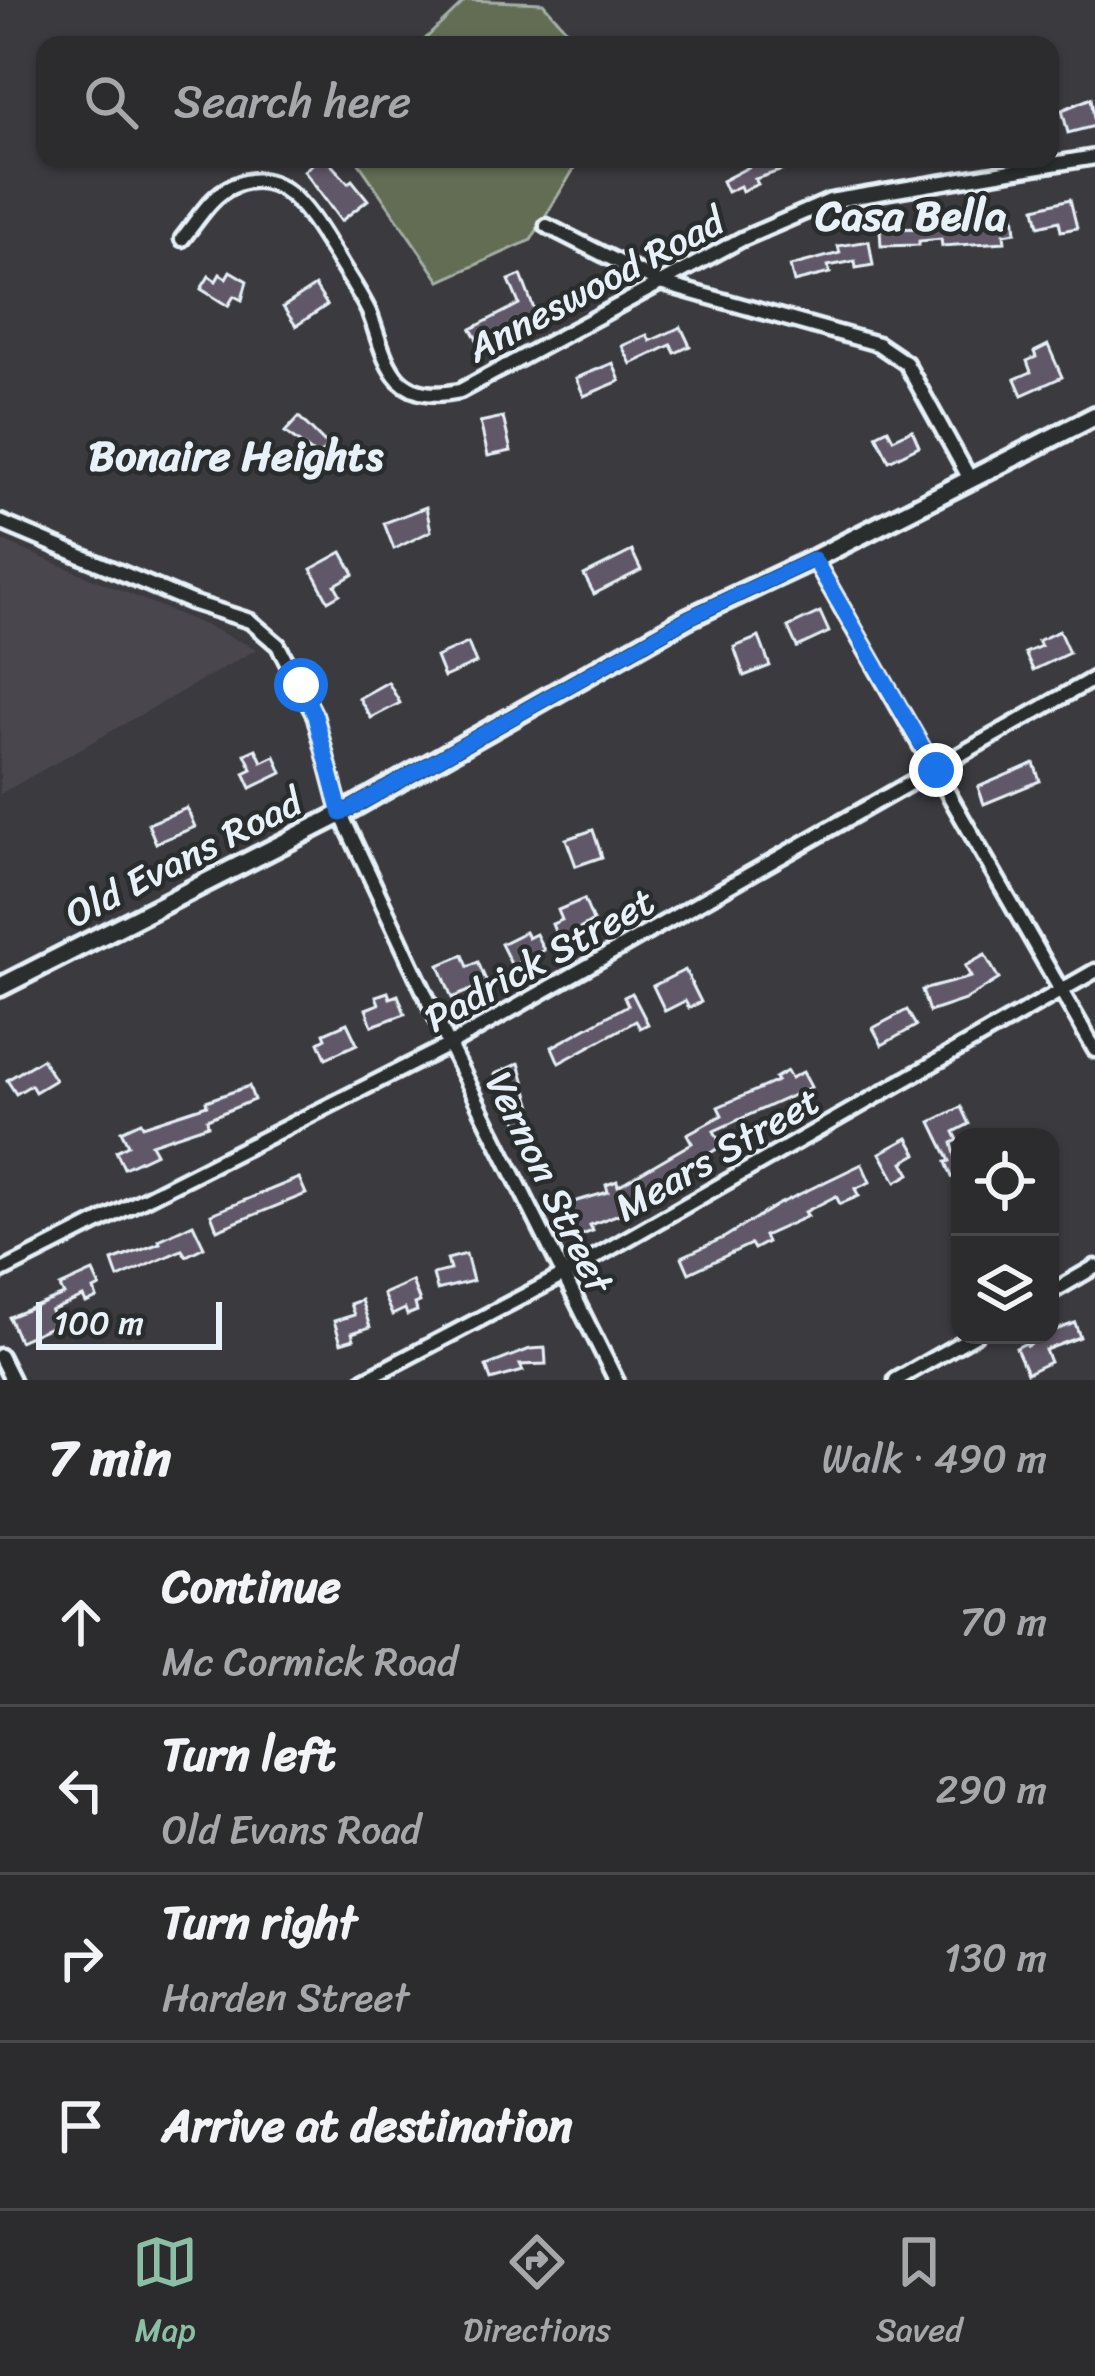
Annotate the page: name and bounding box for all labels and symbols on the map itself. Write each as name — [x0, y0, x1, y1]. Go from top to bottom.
district label: Casa Bella — [815, 179, 1006, 253]
street label: Anneswood Road — [453, 186, 739, 382]
district label: Bonaire Heights — [89, 419, 384, 493]
route start — [274, 658, 328, 712]
route end — [909, 743, 963, 797]
street label: Old Evans Road — [52, 767, 317, 947]
street label: Padrick Street — [411, 867, 668, 1052]
street label: Vernon Street — [466, 1059, 634, 1306]
street label: Mears Street — [601, 1066, 834, 1241]
scale bar — [36, 1296, 222, 1349]

